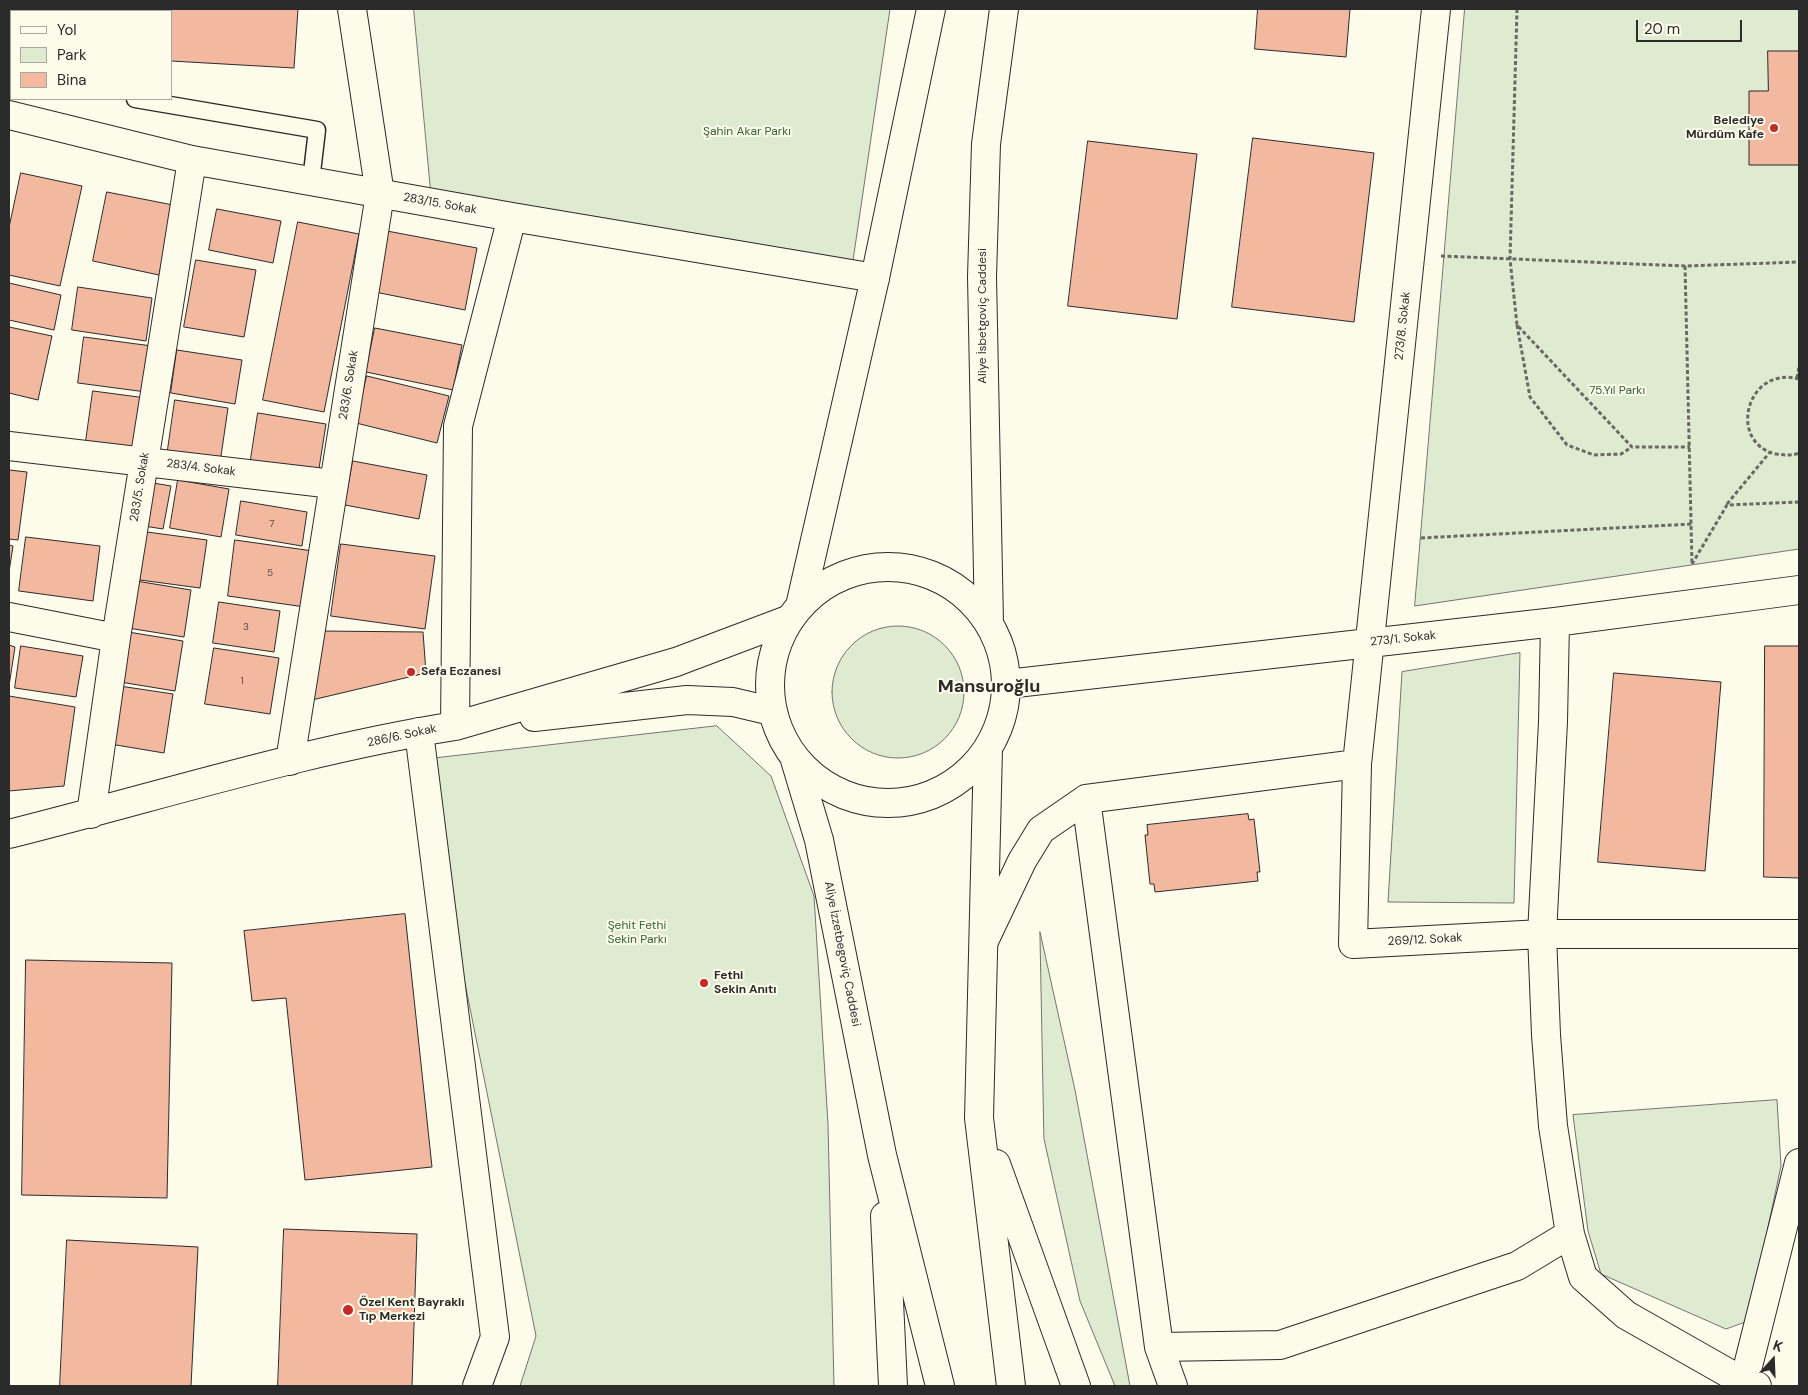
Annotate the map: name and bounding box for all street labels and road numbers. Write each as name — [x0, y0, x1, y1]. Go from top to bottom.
street label: 283/15. Sokak — [402, 190, 478, 218]
street label: Aliye İsbetgoviç Caddesi — [976, 248, 990, 384]
street label: 273/8. Sokak — [1392, 291, 1414, 361]
street label: 283/6. Sokak — [336, 349, 362, 421]
street label: 283/5. Sokak — [127, 451, 153, 523]
street label: 283/4. Sokak — [165, 457, 237, 479]
street label: 273/1. Sokak — [1369, 628, 1437, 650]
street label: 286/6. Sokak — [366, 722, 438, 750]
street label: Aliye İzzetbegoviç Caddesi — [821, 880, 863, 1028]
street label: 269/12. Sokak — [1387, 931, 1463, 949]

